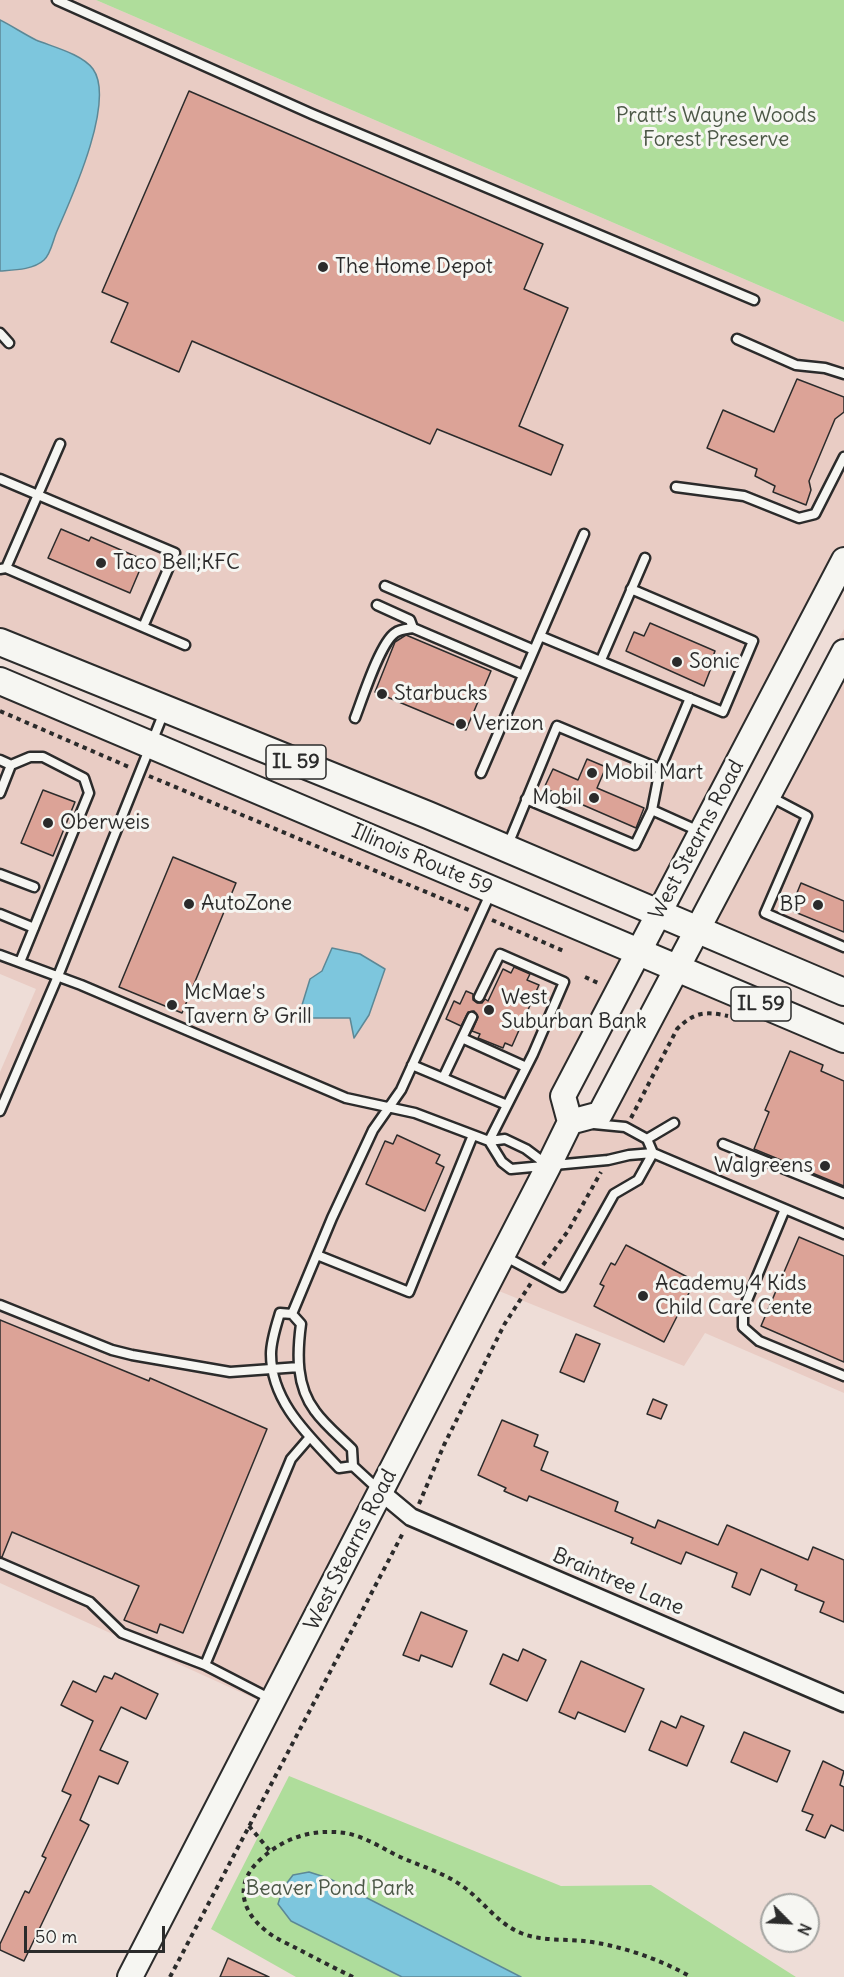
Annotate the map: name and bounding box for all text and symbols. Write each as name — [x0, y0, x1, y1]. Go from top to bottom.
park label: Pratt’s Wayne Woods Forest Preserve — [616, 103, 816, 153]
place label: The Home Depot — [335, 254, 493, 280]
marker: The Home Depot — [316, 260, 330, 274]
place label: Taco Bell;KFC — [113, 550, 240, 576]
marker: Taco Bell;KFC — [94, 556, 108, 570]
place label: Sonic — [689, 649, 740, 675]
marker: Sonic — [670, 655, 684, 669]
place label: Starbucks — [394, 681, 488, 707]
marker: Starbucks — [375, 687, 389, 701]
place label: Verizon — [473, 711, 544, 737]
marker: Verizon — [454, 717, 468, 731]
road number: IL 59 — [266, 745, 326, 779]
street label: West Stearns Road — [644, 756, 750, 924]
place label: Mobil Mart — [604, 760, 703, 786]
marker: Mobil Mart — [585, 766, 599, 780]
place label: Mobil — [532, 785, 582, 811]
marker: Mobil — [587, 791, 601, 805]
place label: Oberweis — [60, 810, 150, 836]
marker: Oberweis — [41, 816, 55, 830]
street label: Illinois Route 59 — [348, 819, 496, 901]
place label: AutoZone — [201, 891, 292, 917]
place label: BP — [780, 892, 806, 918]
marker: AutoZone — [182, 897, 196, 911]
marker: BP — [811, 898, 825, 912]
place label: McMae's Tavern & Grill — [184, 980, 312, 1030]
place label: West Suburban Bank — [501, 985, 647, 1035]
road number: IL 59 — [731, 987, 791, 1021]
marker: McMae's Tavern & Grill — [165, 998, 179, 1012]
marker: West Suburban Bank — [482, 1003, 496, 1017]
place label: Walgreens — [714, 1153, 813, 1179]
marker: Walgreens — [818, 1159, 832, 1173]
place label: Academy 4 Kids Child Care Cente — [655, 1271, 812, 1321]
marker: Academy 4 Kids Child Care Cente — [636, 1289, 650, 1303]
street label: West Stearns Road — [300, 1465, 402, 1635]
street label: Braintree Lane — [549, 1543, 687, 1621]
park label: Beaver Pond Park — [245, 1876, 415, 1902]
north arrow — [760, 1893, 820, 1953]
scale bar — [27, 1914, 168, 1952]
text: N — [793, 1920, 816, 1939]
text: 50 m — [35, 1925, 77, 1948]

